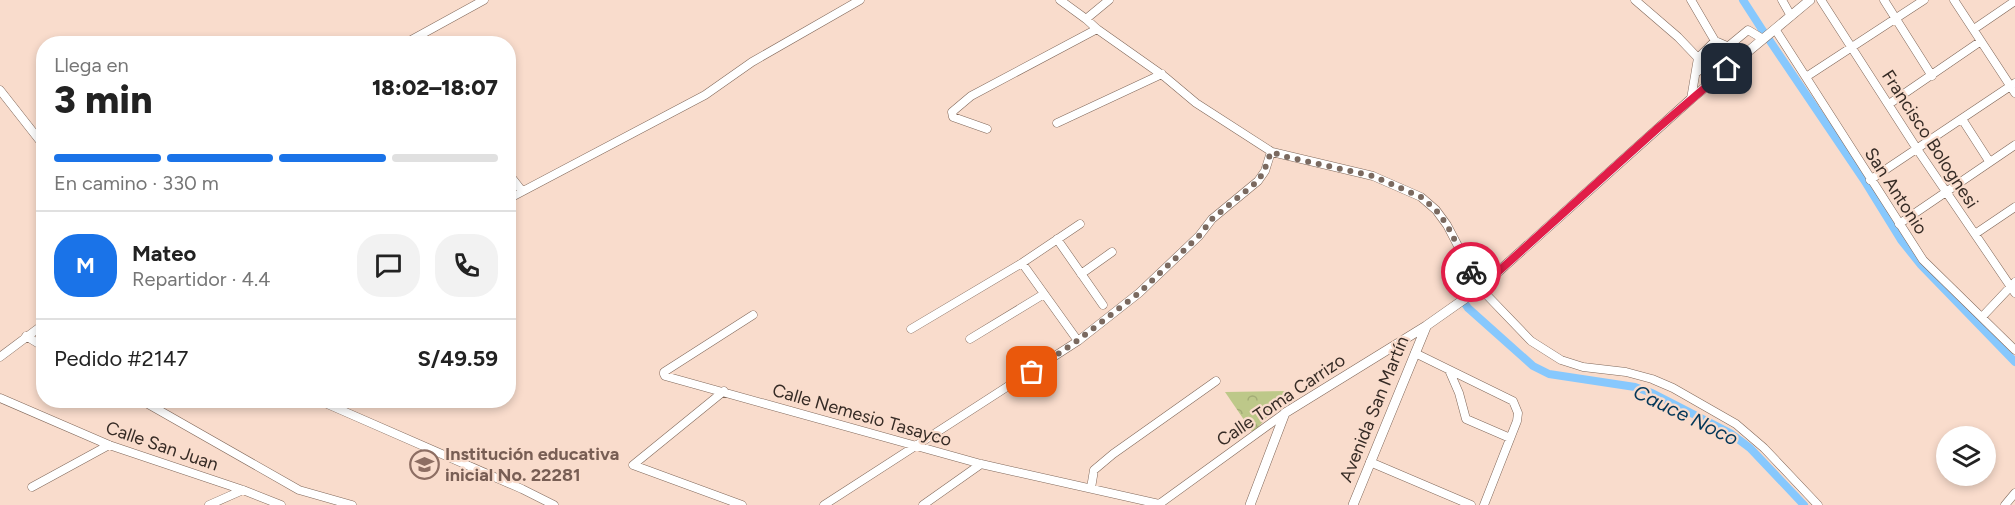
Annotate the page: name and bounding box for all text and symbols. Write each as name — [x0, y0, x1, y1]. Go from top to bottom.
pin — [1701, 43, 1752, 94]
icon: home — [1710, 52, 1743, 85]
text: Llega en — [54, 53, 129, 77]
street label: Francisco Bolognesi — [1877, 66, 1983, 212]
text: 18:02–18:07 — [372, 74, 498, 101]
text: 3 min — [54, 76, 152, 123]
street label: San Antonio — [1860, 144, 1932, 238]
text: En camino · 330 m — [54, 171, 219, 195]
button: chat — [357, 234, 420, 297]
button: phone — [435, 234, 498, 297]
text: Mateo — [132, 240, 196, 267]
courier — [1441, 242, 1501, 302]
text: M — [76, 252, 95, 279]
icon: bike — [1455, 256, 1488, 289]
text: Repartidor · 4.4 — [132, 267, 270, 291]
street label: Avenida San Martín — [1335, 333, 1413, 485]
text: Pedido #2147 — [54, 345, 188, 372]
text: S/49.59 — [417, 345, 498, 372]
pin — [1006, 346, 1057, 397]
street label: Calle Toma Carrizo — [1213, 349, 1349, 451]
icon: bag — [1015, 355, 1048, 388]
street label: Calle Nemesio Tasayco — [770, 379, 954, 451]
water label: Cauce Noco — [1630, 379, 1743, 451]
street label: Calle San Juan — [103, 416, 221, 476]
map controls — [1936, 426, 1996, 486]
button: layers — [1936, 426, 1996, 486]
place label: Institución educativa inicial No. 22281 — [445, 443, 619, 486]
school or university icon: Institución educativa inicial No. 22281 — [408, 448, 440, 480]

